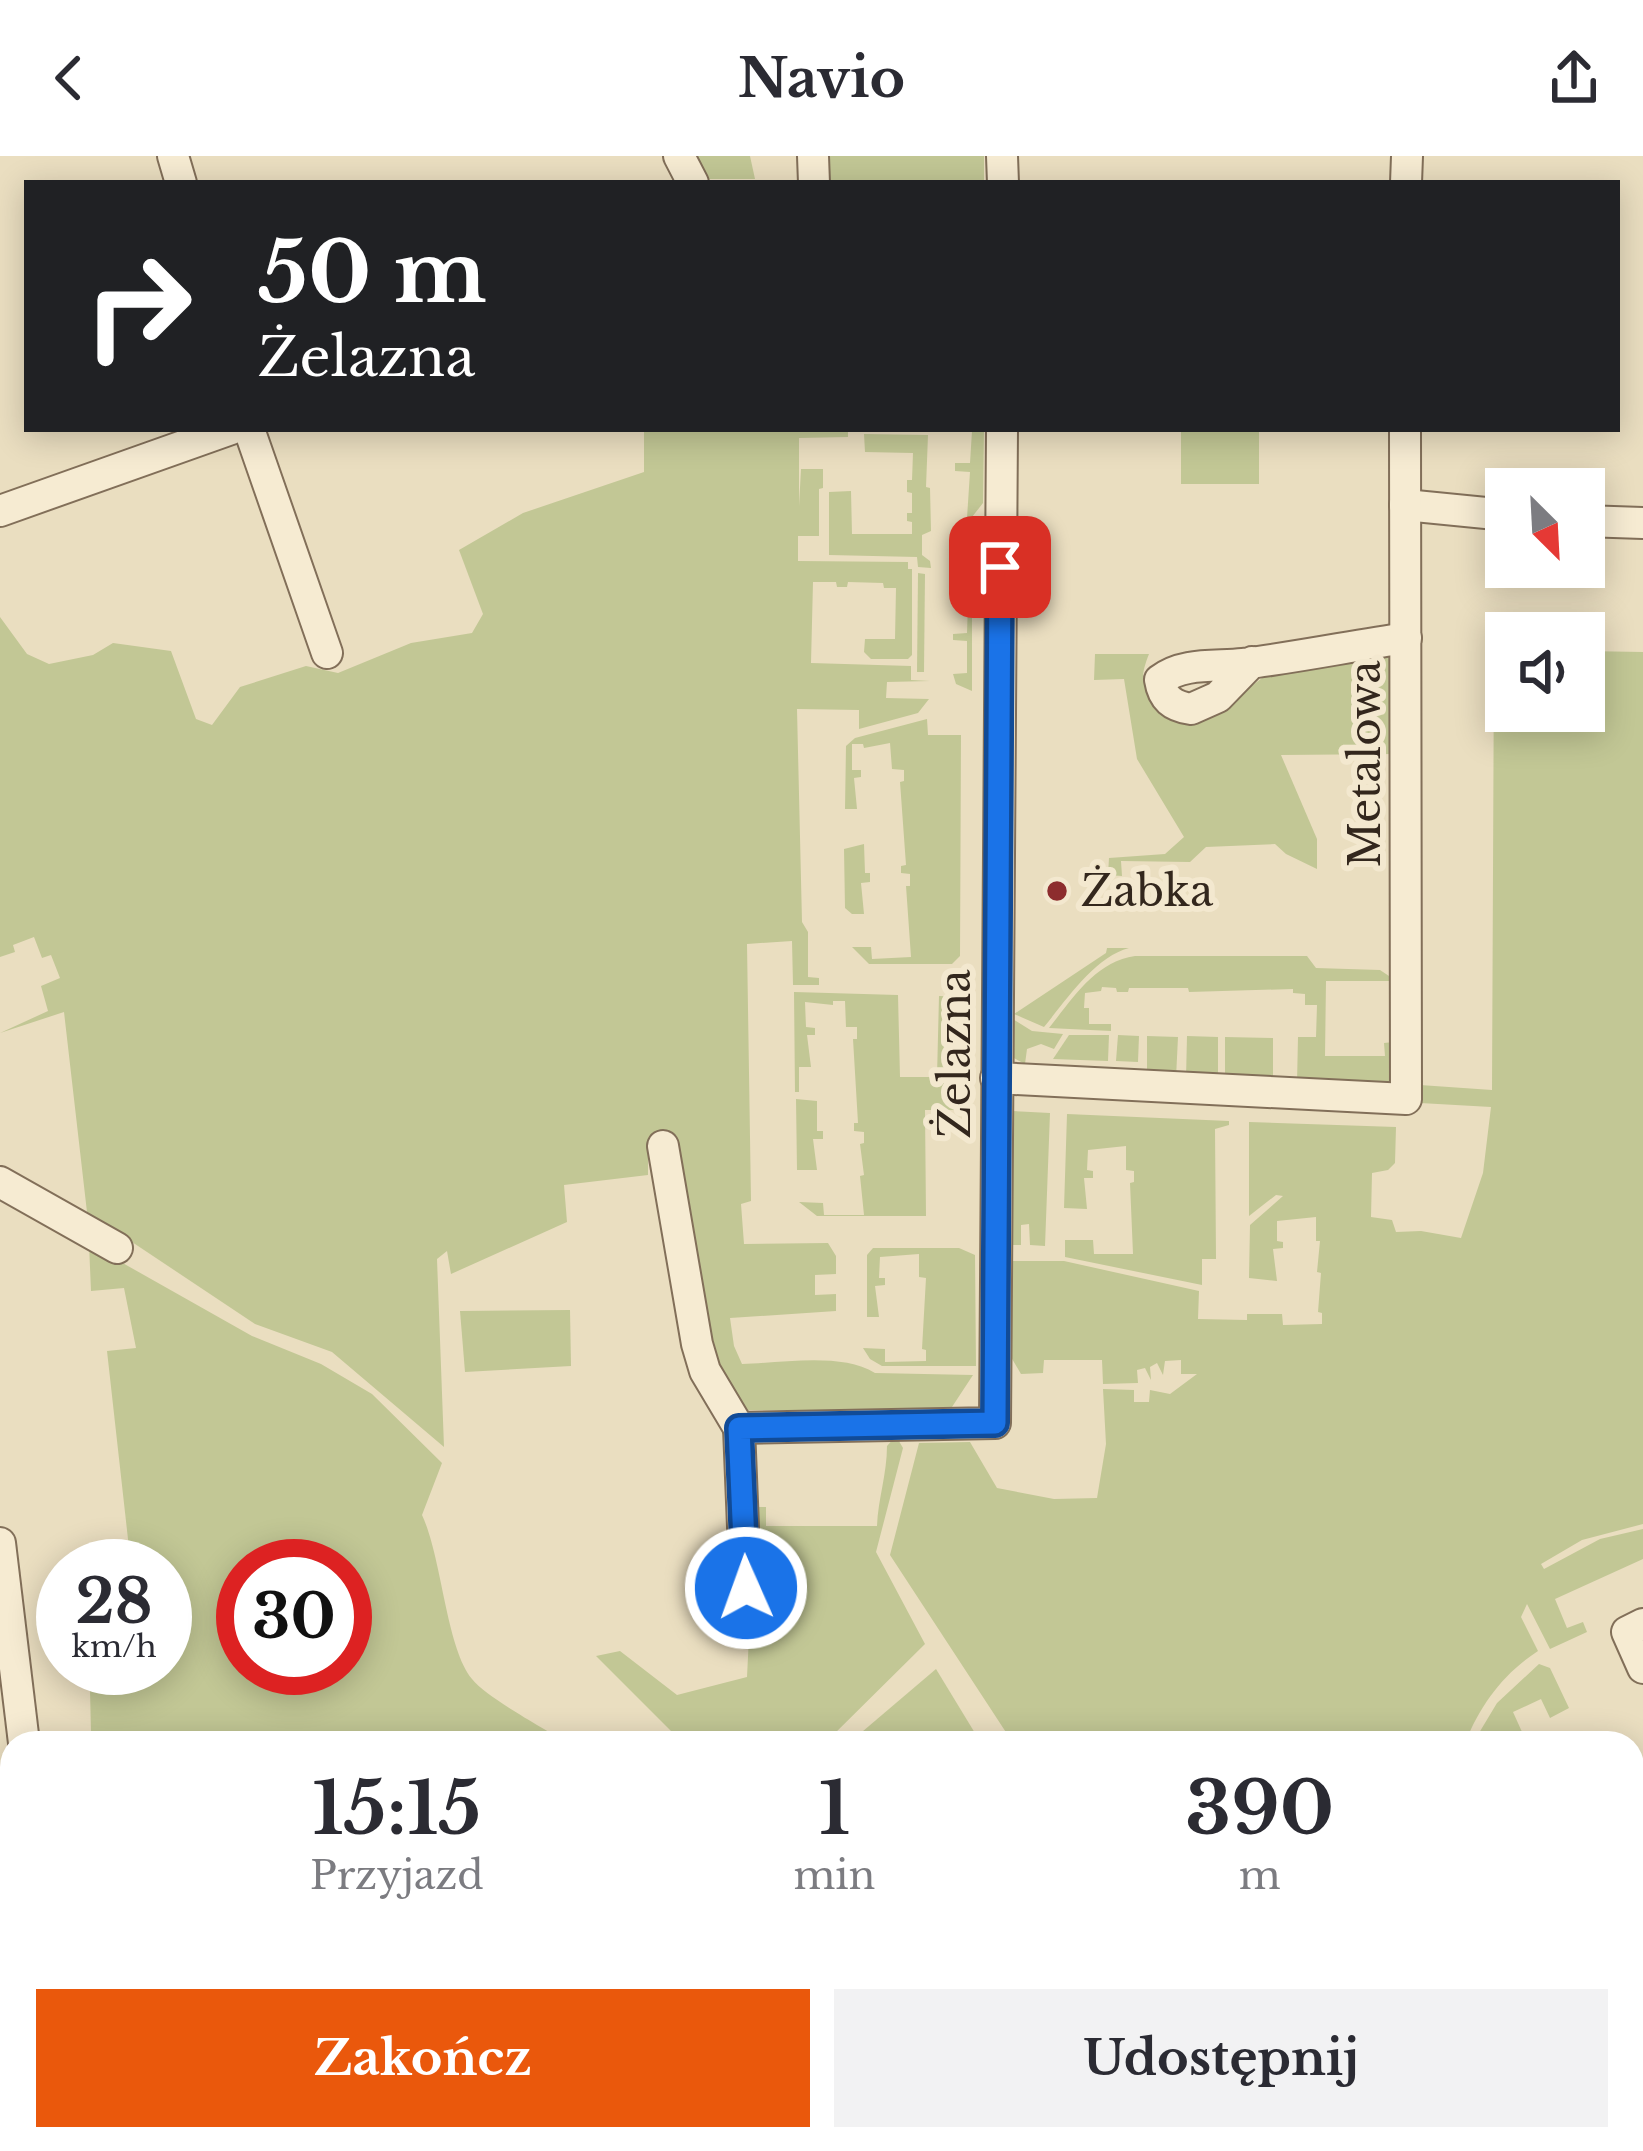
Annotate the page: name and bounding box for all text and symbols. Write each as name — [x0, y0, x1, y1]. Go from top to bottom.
icon: back — [36, 45, 102, 111]
text: Navio — [738, 45, 905, 112]
icon: share — [1541, 45, 1607, 111]
text: 50 m — [258, 221, 487, 325]
icon: right — [60, 228, 216, 384]
text: Żelazna — [258, 324, 475, 391]
north arrow — [1485, 468, 1605, 588]
map controls — [1485, 468, 1605, 732]
pin — [949, 516, 1051, 618]
icon: arrive — [967, 534, 1033, 600]
button: sound — [1485, 612, 1605, 732]
street label: Metalowa — [1339, 660, 1391, 867]
place label: Żabka — [1081, 865, 1214, 917]
marker: Żabka — [1044, 878, 1070, 904]
street label: Żelazna — [929, 969, 981, 1138]
position arrow — [683, 1525, 809, 1651]
speed limit sign: 30 — [216, 1539, 372, 1695]
text: 28 — [75, 1565, 153, 1639]
text: km/h — [71, 1628, 157, 1665]
text: 15:15 — [312, 1764, 481, 1853]
text: 1 — [819, 1764, 850, 1853]
text: 390 — [1185, 1764, 1334, 1853]
text: Przyjazd — [310, 1851, 483, 1900]
text: min — [793, 1851, 875, 1900]
text: m — [1239, 1851, 1281, 1900]
button: Zakończ — [36, 1989, 810, 2127]
button: Udostępnij — [834, 1989, 1608, 2127]

